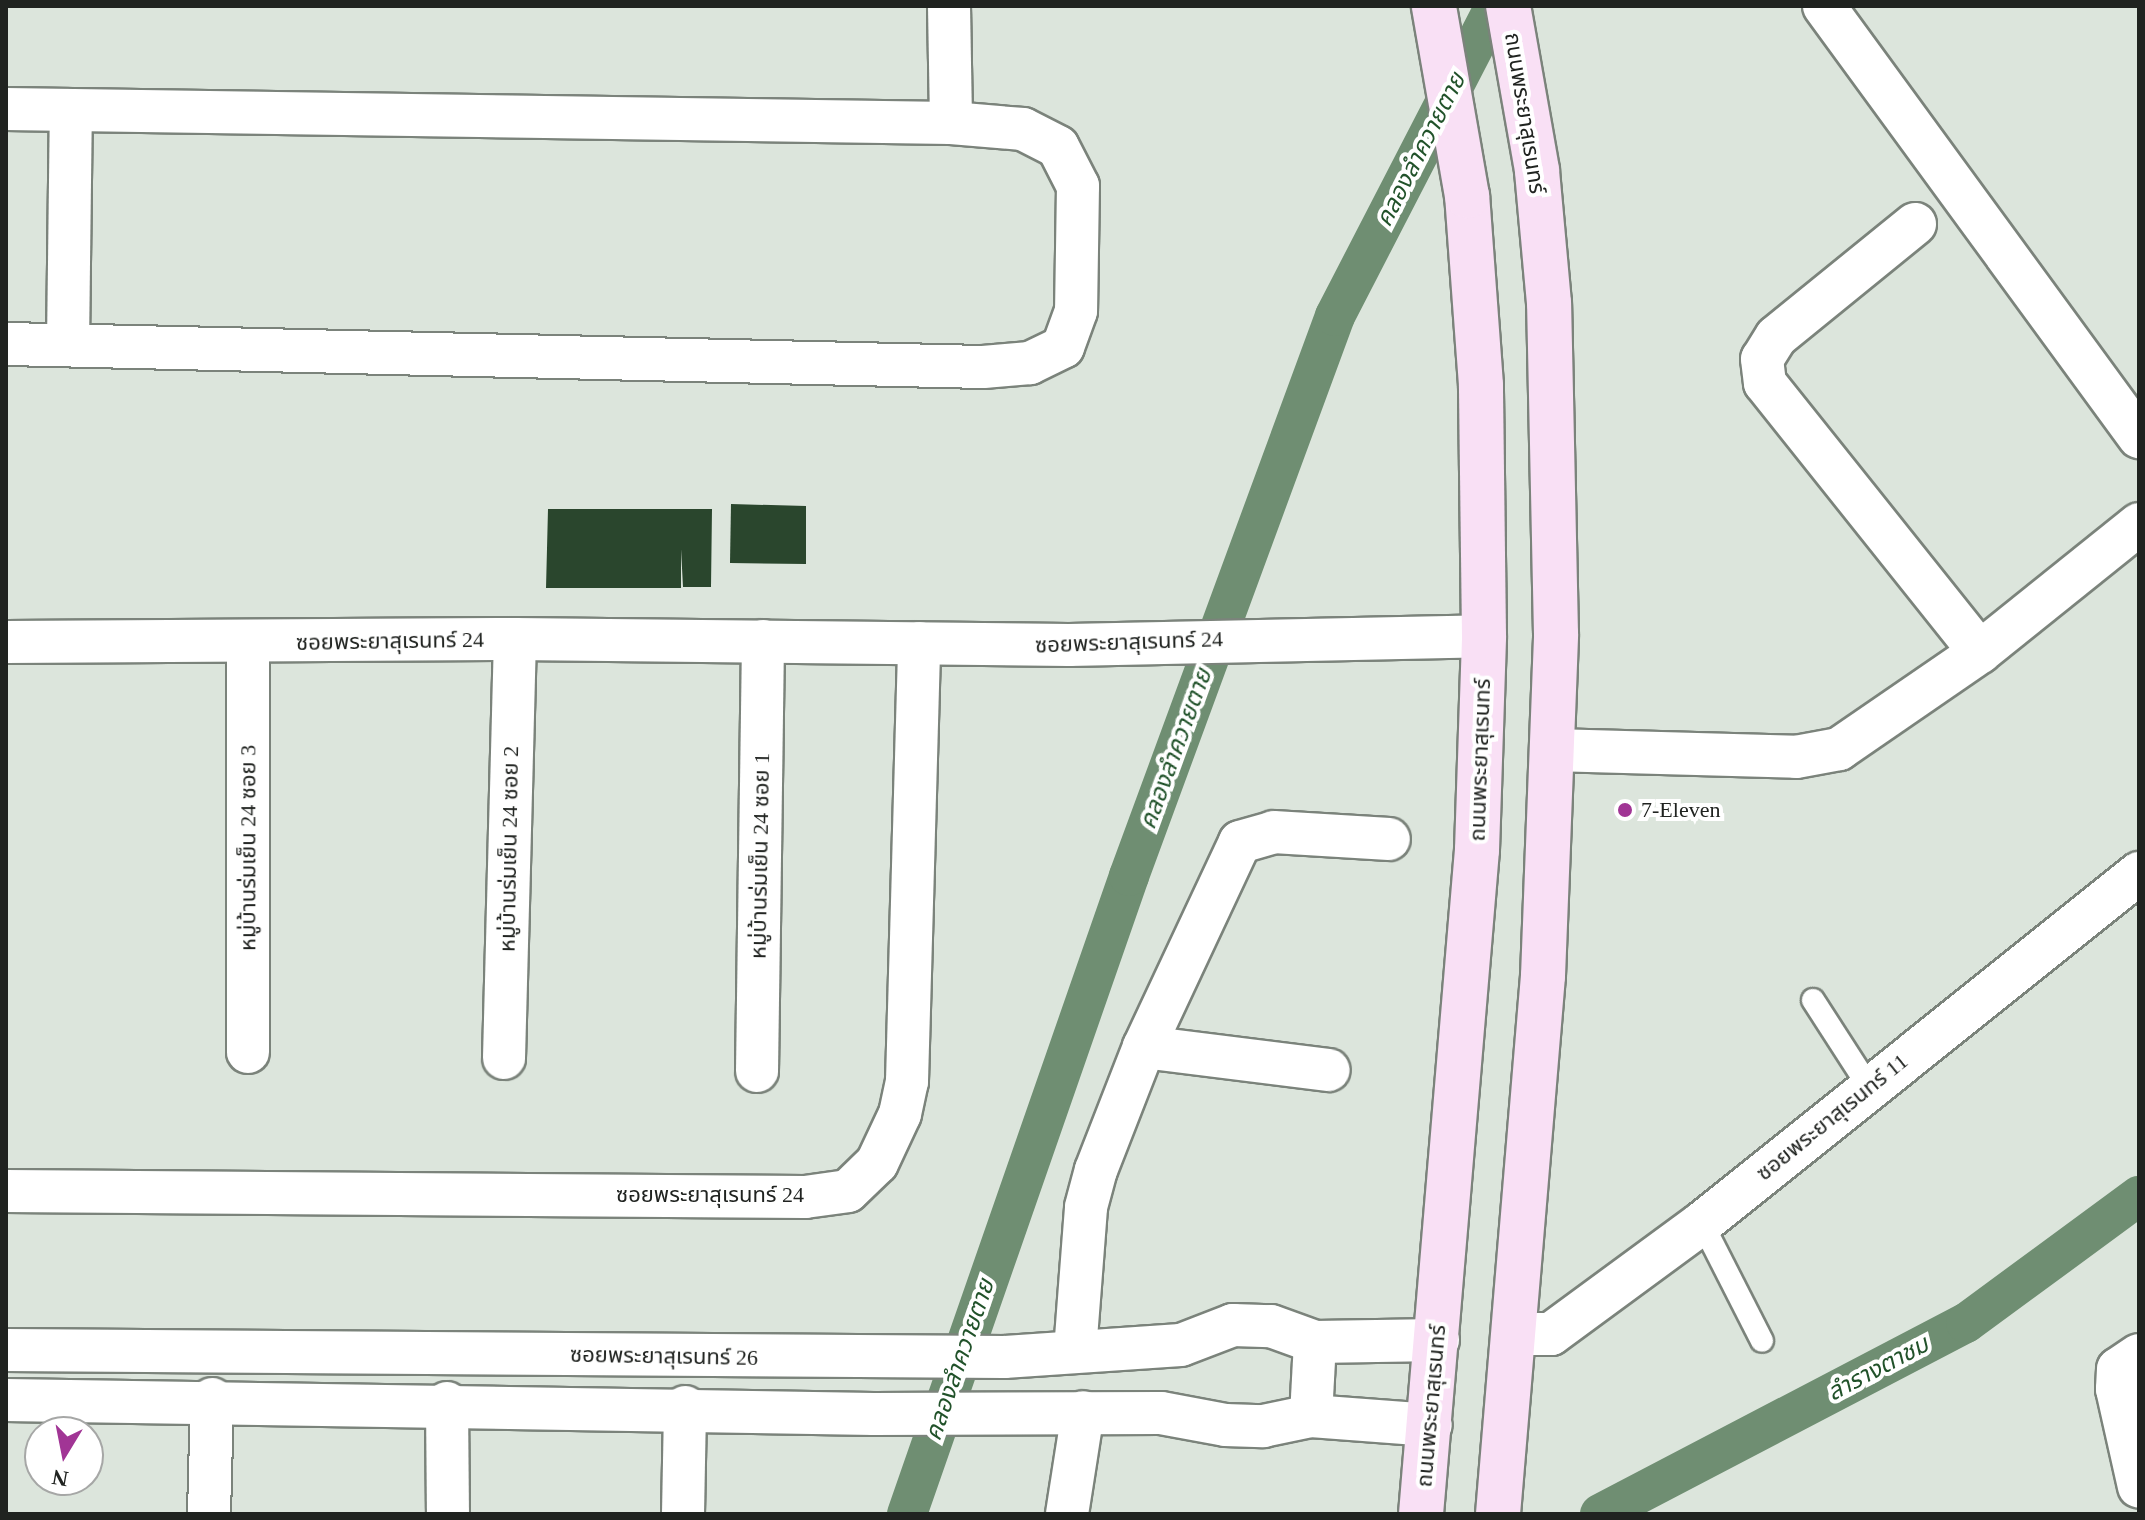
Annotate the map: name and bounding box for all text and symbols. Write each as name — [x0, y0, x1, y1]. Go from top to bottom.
street label: ถนนพระยาสุเรนทร์ — [1499, 30, 1551, 196]
water label: คลองลำควายตาย — [1370, 68, 1472, 232]
street label: ซอยพระยาสุเรนทร์ 24 — [296, 626, 484, 656]
street label: ซอยพระยาสุเรนทร์ 24 — [1035, 626, 1223, 658]
water label: คลองลำควายตาย — [1134, 665, 1218, 833]
street label: ถนนพระยาสุเรนทร์ — [1464, 678, 1496, 842]
street label: หมู่บ้านร่มเย็น 24 ซอย 3 — [235, 745, 261, 951]
street label: หมู่บ้านร่มเย็น 24 ซอย 2 — [494, 746, 524, 952]
street label: หมู่บ้านร่มเย็น 24 ซอย 1 — [745, 753, 775, 959]
place label: 7-Eleven — [1641, 797, 1720, 823]
marker: 7-Eleven — [1616, 801, 1634, 819]
street label: ซอยพระยาสุเรนทร์ 11 — [1751, 1048, 1913, 1186]
street label: ซอยพระยาสุเรนทร์ 24 — [616, 1182, 804, 1208]
water label: คลองลำควายตาย — [919, 1276, 1001, 1444]
street label: ถนนพระยาสุเรนทร์ — [1411, 1324, 1451, 1488]
water label: ลำรางตาชม — [1822, 1330, 1934, 1408]
street label: ซอยพระยาสุเรนทร์ 26 — [570, 1341, 758, 1371]
north arrow — [24, 1416, 104, 1496]
text: N — [50, 1464, 70, 1492]

